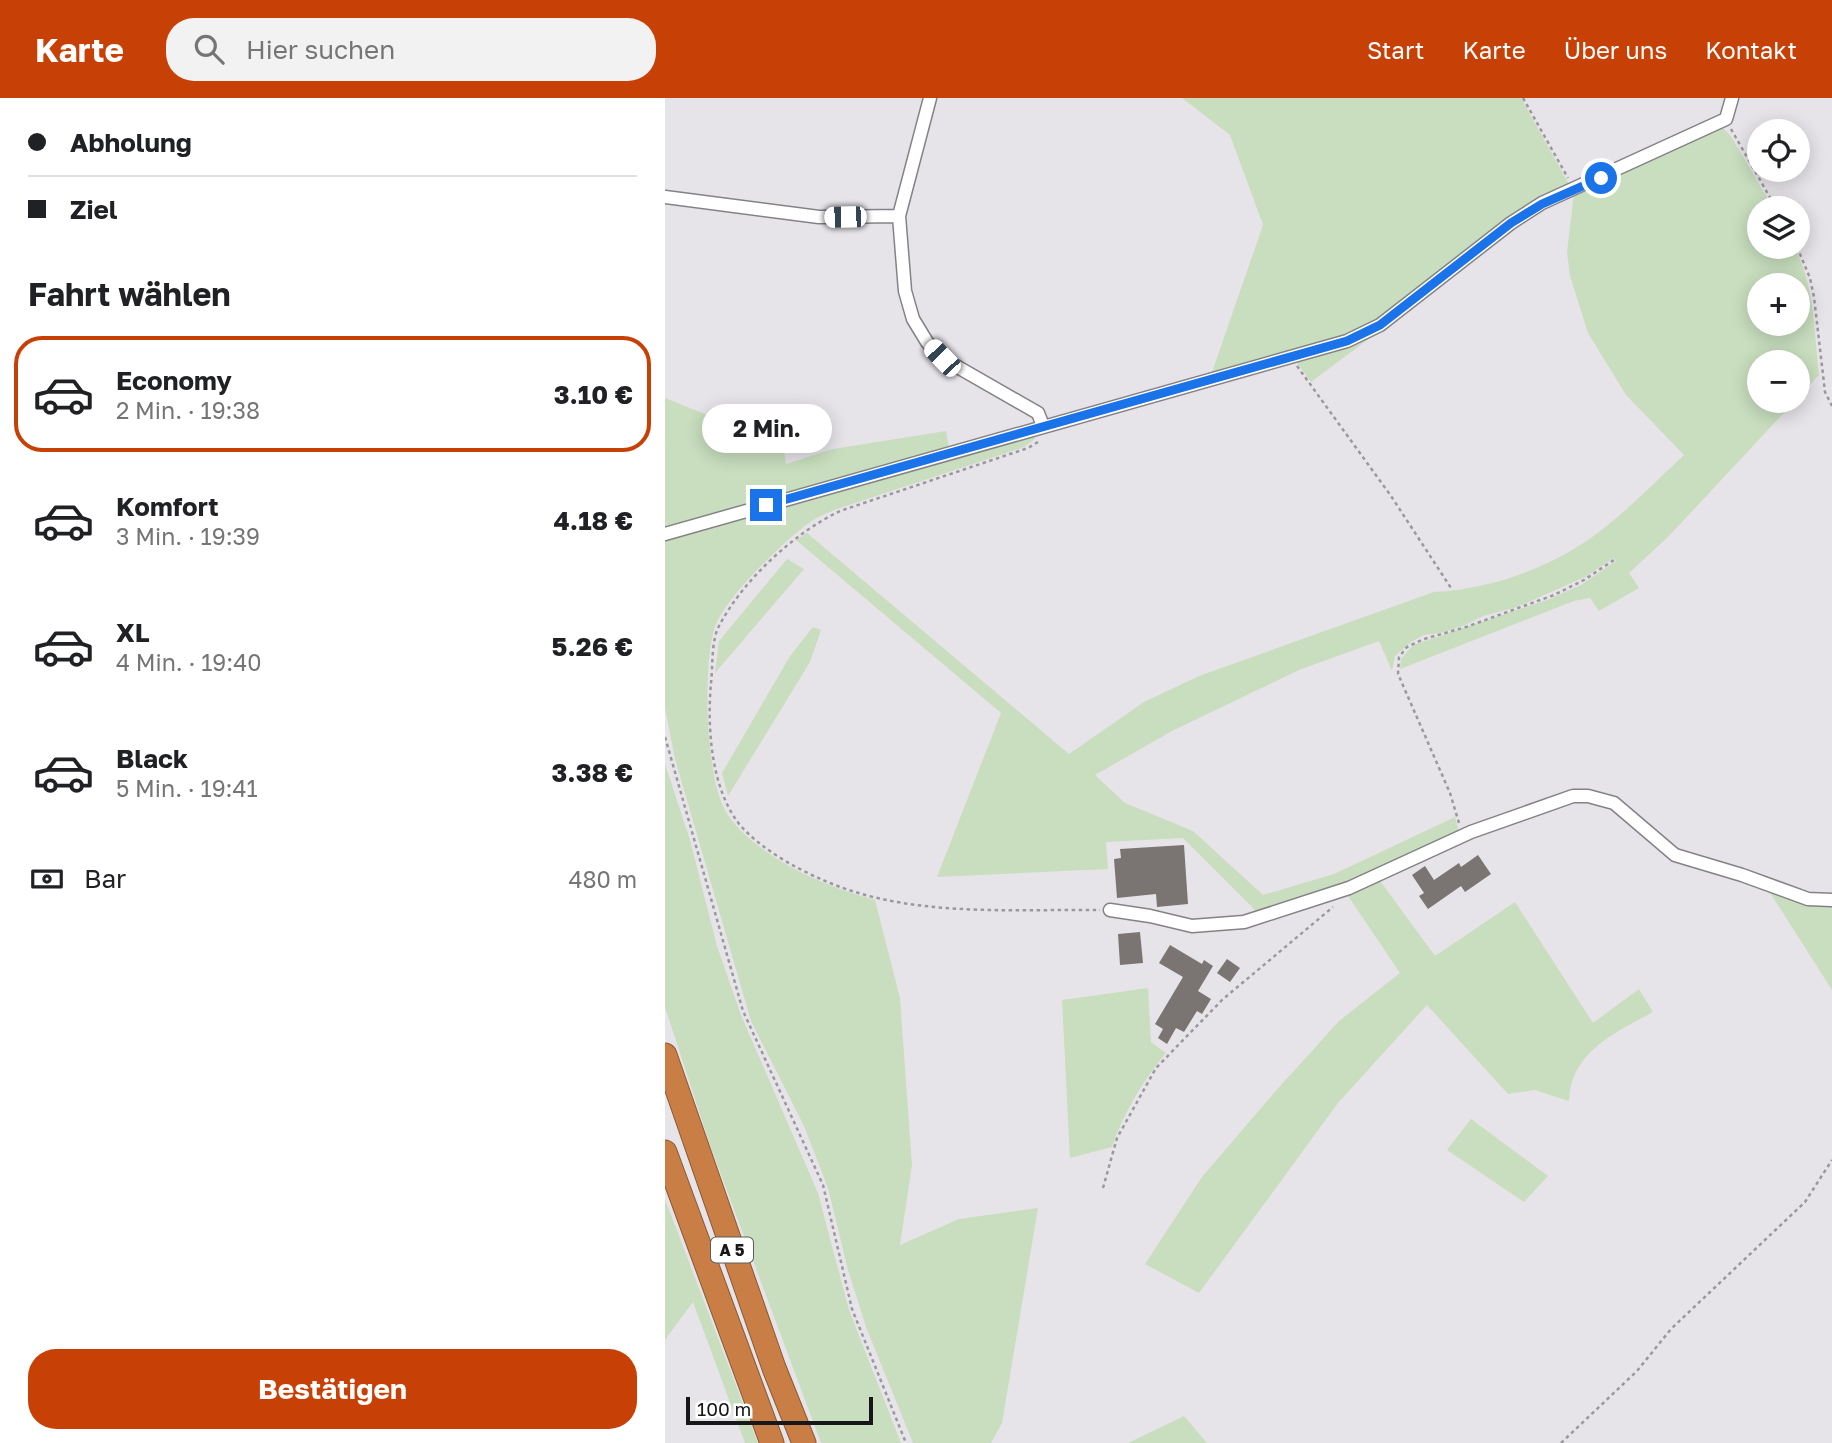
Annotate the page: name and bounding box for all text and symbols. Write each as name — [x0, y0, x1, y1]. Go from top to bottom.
search box — [166, 18, 656, 81]
text: Karte — [35, 30, 124, 69]
icon: search — [190, 30, 228, 68]
text: Hier suchen — [246, 34, 395, 65]
text: Start — [1367, 35, 1424, 64]
text: Karte — [1462, 35, 1526, 64]
text: Über uns — [1564, 35, 1667, 64]
text: Kontakt — [1705, 35, 1797, 64]
map controls — [1747, 119, 1810, 413]
button: locate — [1747, 119, 1810, 182]
text: Abholung — [70, 127, 192, 158]
route start — [1585, 162, 1617, 194]
text: Ziel — [70, 194, 118, 225]
button: layers — [1747, 196, 1810, 259]
car — [824, 206, 867, 228]
button: + — [1747, 273, 1810, 336]
text: Fahrt wählen — [28, 275, 231, 313]
car — [920, 336, 965, 380]
button: − — [1747, 350, 1810, 413]
icon: car — [32, 363, 95, 426]
text: Economy — [116, 365, 232, 396]
text: 3.10 € — [554, 379, 633, 410]
text: 2 Min. · 19:38 — [116, 396, 260, 424]
callout: 2 Min. — [701, 404, 831, 452]
text: 2 Min. — [733, 414, 801, 442]
icon: car — [32, 489, 95, 552]
route end — [750, 489, 782, 521]
text: Komfort — [116, 491, 219, 522]
text: 4.18 € — [554, 505, 633, 536]
text: 3 Min. · 19:39 — [116, 522, 260, 550]
icon: car — [32, 615, 95, 678]
text: XL — [116, 617, 150, 648]
text: 5.26 € — [552, 631, 633, 662]
text: 4 Min. · 19:40 — [116, 648, 261, 676]
icon: car — [32, 741, 95, 804]
text: Black — [116, 743, 188, 774]
text: 3.38 € — [551, 757, 633, 788]
text: 5 Min. · 19:41 — [116, 774, 258, 802]
icon: cash — [28, 860, 66, 898]
text: Bar — [84, 863, 126, 894]
text: 480 m — [569, 865, 637, 893]
road number: A 5 — [711, 1238, 753, 1262]
button: Bestätigen — [28, 1349, 637, 1429]
scale bar — [686, 1394, 873, 1426]
text: 100 m — [697, 1397, 751, 1420]

